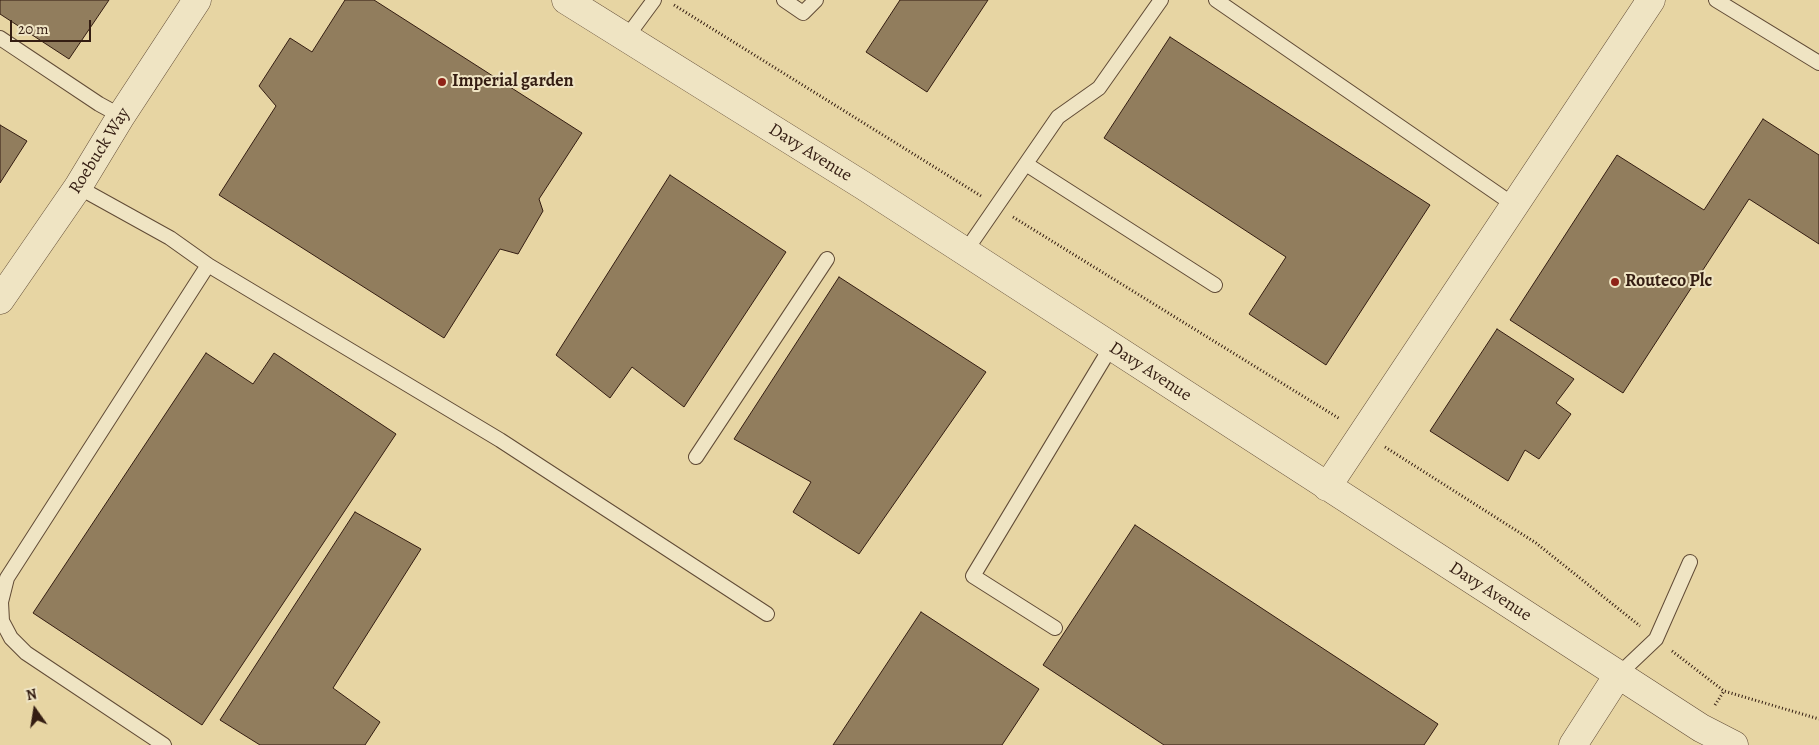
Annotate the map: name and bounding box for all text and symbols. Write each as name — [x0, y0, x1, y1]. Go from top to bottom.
scale bar — [12, 10, 94, 42]
text: 20 m — [18, 19, 49, 39]
place label: Imperial garden — [452, 71, 574, 93]
marker: Imperial garden — [436, 76, 448, 88]
street label: Roebuck Way — [65, 104, 135, 198]
street label: Davy Avenue — [764, 119, 856, 187]
place label: Routeco Plc — [1625, 271, 1712, 293]
marker: Routeco Plc — [1609, 276, 1621, 288]
street label: Davy Avenue — [1105, 337, 1195, 407]
street label: Davy Avenue — [1445, 557, 1535, 627]
text: N — [24, 684, 39, 705]
north arrow — [10, 685, 60, 735]

